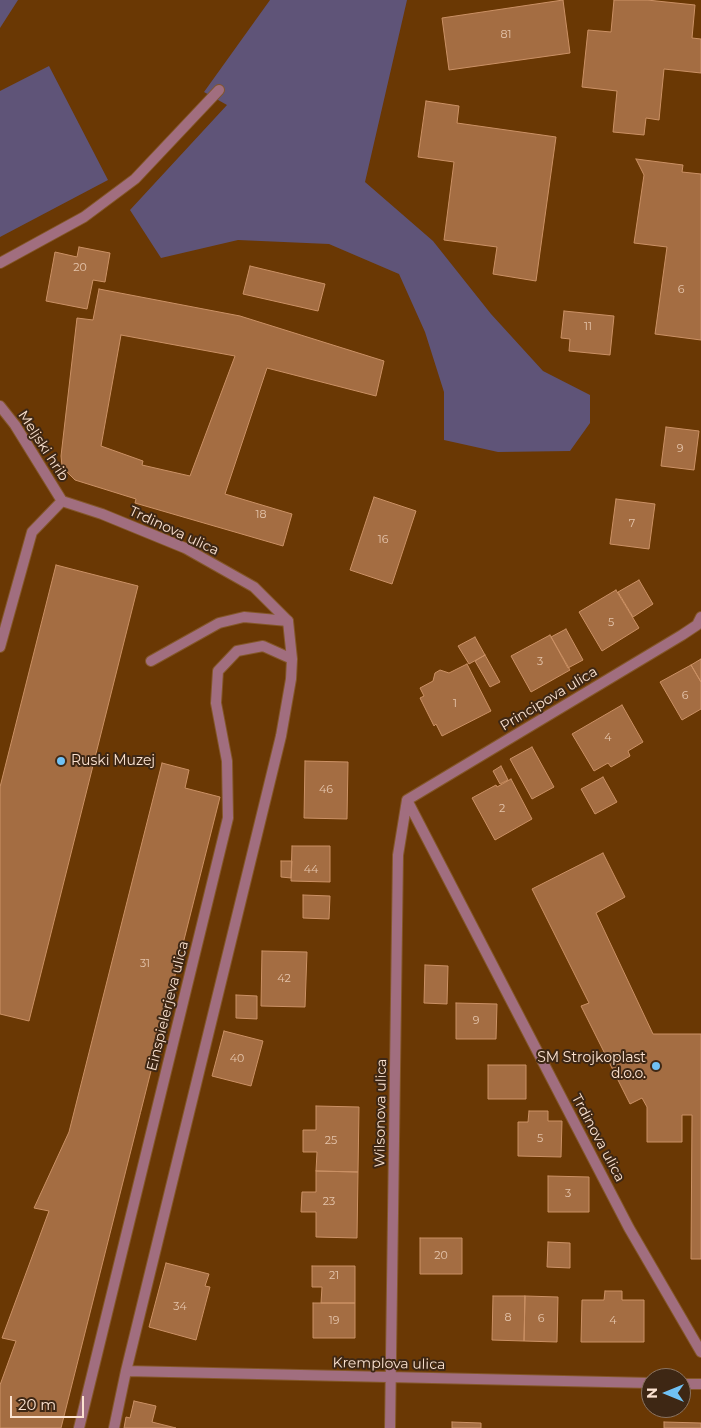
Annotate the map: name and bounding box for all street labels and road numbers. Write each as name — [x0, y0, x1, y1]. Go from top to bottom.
street label: Meljski hrib — [14, 408, 72, 484]
street label: Trdinova ulica — [127, 503, 221, 559]
street label: Principova ulica — [497, 663, 601, 735]
street label: Einspielerjeva ulica — [144, 939, 192, 1073]
street label: Wilsonova ulica — [372, 1058, 390, 1168]
street label: Trdinova ulica — [568, 1091, 628, 1185]
street label: Kremplova ulica — [333, 1355, 445, 1373]

